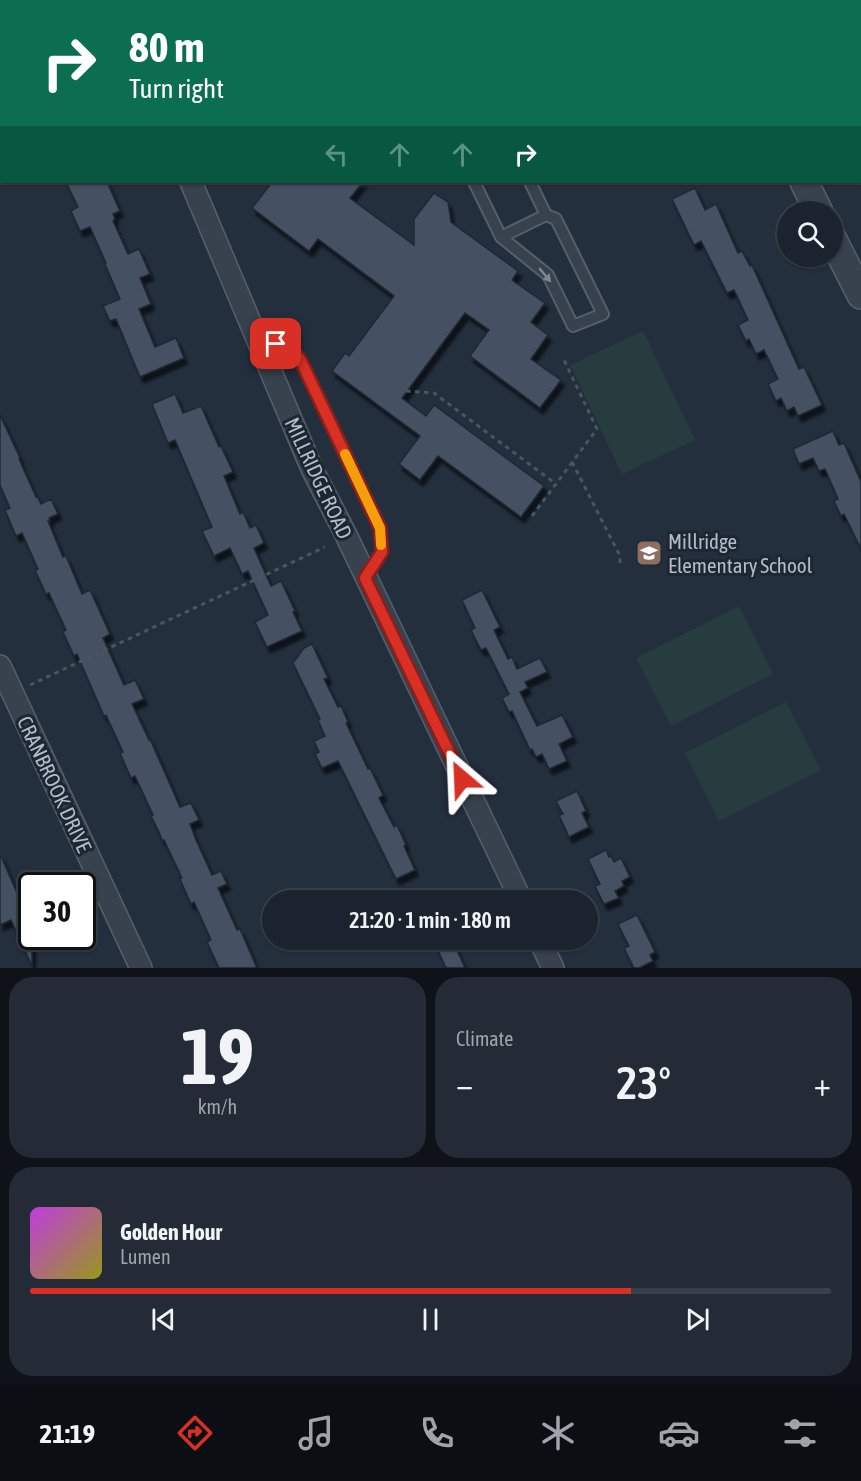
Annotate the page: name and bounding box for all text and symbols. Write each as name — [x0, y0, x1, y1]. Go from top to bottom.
text: 80 m — [129, 23, 204, 71]
icon: right — [30, 24, 108, 102]
text: Turn right — [129, 73, 224, 104]
icon: left — [320, 138, 353, 171]
icon: ahead — [383, 138, 416, 171]
icon: ahead — [446, 138, 479, 171]
icon: right — [509, 138, 542, 171]
map controls — [777, 201, 843, 267]
button: search — [777, 201, 843, 267]
one-way arrow — [539, 267, 552, 283]
pin — [250, 318, 301, 369]
icon: arrive — [259, 327, 292, 360]
street label: MILLRIDGE ROAD — [280, 414, 358, 542]
place label: Millridge Elementary School — [668, 529, 813, 577]
school or university icon: Millridge Elementary School — [634, 538, 664, 568]
street label: CRANBROOK DRIVE — [13, 712, 97, 856]
position arrow — [430, 747, 494, 811]
speed limit sign: 30 — [18, 872, 96, 950]
text: 21:20 · 1 min · 180 m — [349, 907, 511, 933]
text: 19 — [181, 1011, 254, 1101]
text: Climate — [456, 1027, 513, 1050]
text: 23° — [616, 1057, 671, 1109]
text: − — [456, 1065, 473, 1103]
text: + — [814, 1065, 831, 1103]
text: km/h — [198, 1095, 237, 1118]
text: Golden Hour — [120, 1219, 222, 1245]
text: Lumen — [120, 1245, 171, 1268]
icon: previous — [147, 1303, 180, 1336]
icon: pause — [414, 1303, 447, 1336]
icon: next — [681, 1303, 714, 1336]
icon: directions — [174, 1412, 216, 1454]
icon: music — [295, 1412, 337, 1454]
icon: phone — [416, 1412, 458, 1454]
icon: climate — [537, 1412, 579, 1454]
icon: car — [658, 1412, 700, 1454]
icon: filters — [779, 1412, 821, 1454]
text: 21:19 — [40, 1418, 95, 1449]

